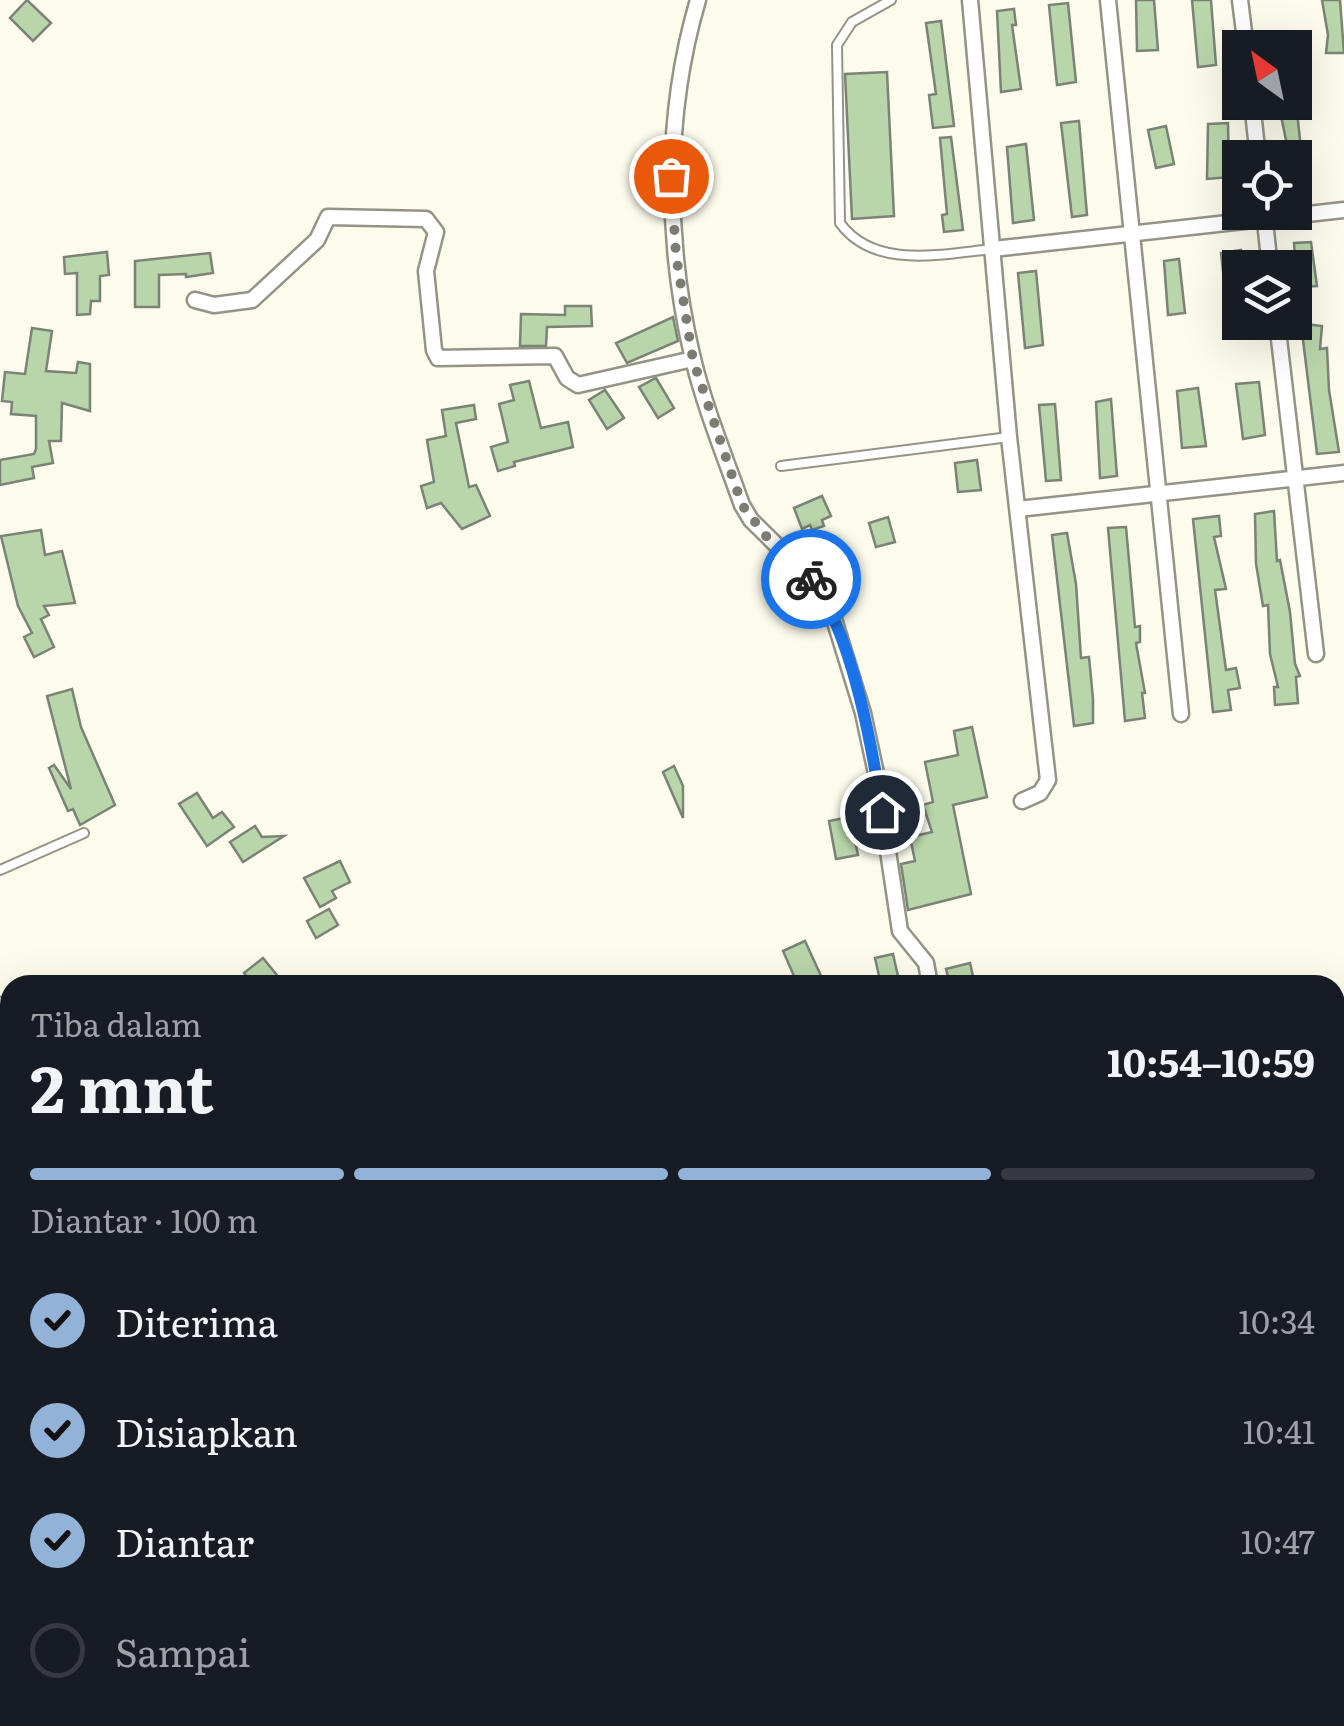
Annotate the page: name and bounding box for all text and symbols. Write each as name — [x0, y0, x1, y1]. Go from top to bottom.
north arrow — [1222, 30, 1312, 120]
map controls — [1222, 30, 1312, 340]
pin — [629, 134, 714, 219]
button: locate — [1222, 140, 1312, 230]
icon: bag — [644, 149, 699, 204]
button: layers — [1222, 250, 1312, 340]
courier — [761, 529, 861, 629]
icon: bike — [784, 552, 839, 607]
pin — [840, 770, 925, 855]
icon: home — [855, 785, 910, 840]
text: Tiba dalam — [30, 999, 202, 1047]
text: 10:54–10:59 — [1107, 1032, 1315, 1089]
text: 2 mnt — [30, 1036, 214, 1133]
text: Diantar · 100 m — [30, 1195, 258, 1243]
text: Diterima — [115, 1292, 278, 1349]
icon: check — [30, 1293, 85, 1348]
text: 10:34 — [1238, 1296, 1315, 1344]
text: Disiapkan — [115, 1402, 298, 1459]
icon: check — [30, 1403, 85, 1458]
text: 10:41 — [1243, 1406, 1315, 1454]
text: Diantar — [115, 1512, 254, 1569]
icon: check — [30, 1513, 85, 1568]
text: 10:47 — [1241, 1516, 1315, 1564]
text: Sampai — [115, 1622, 251, 1679]

